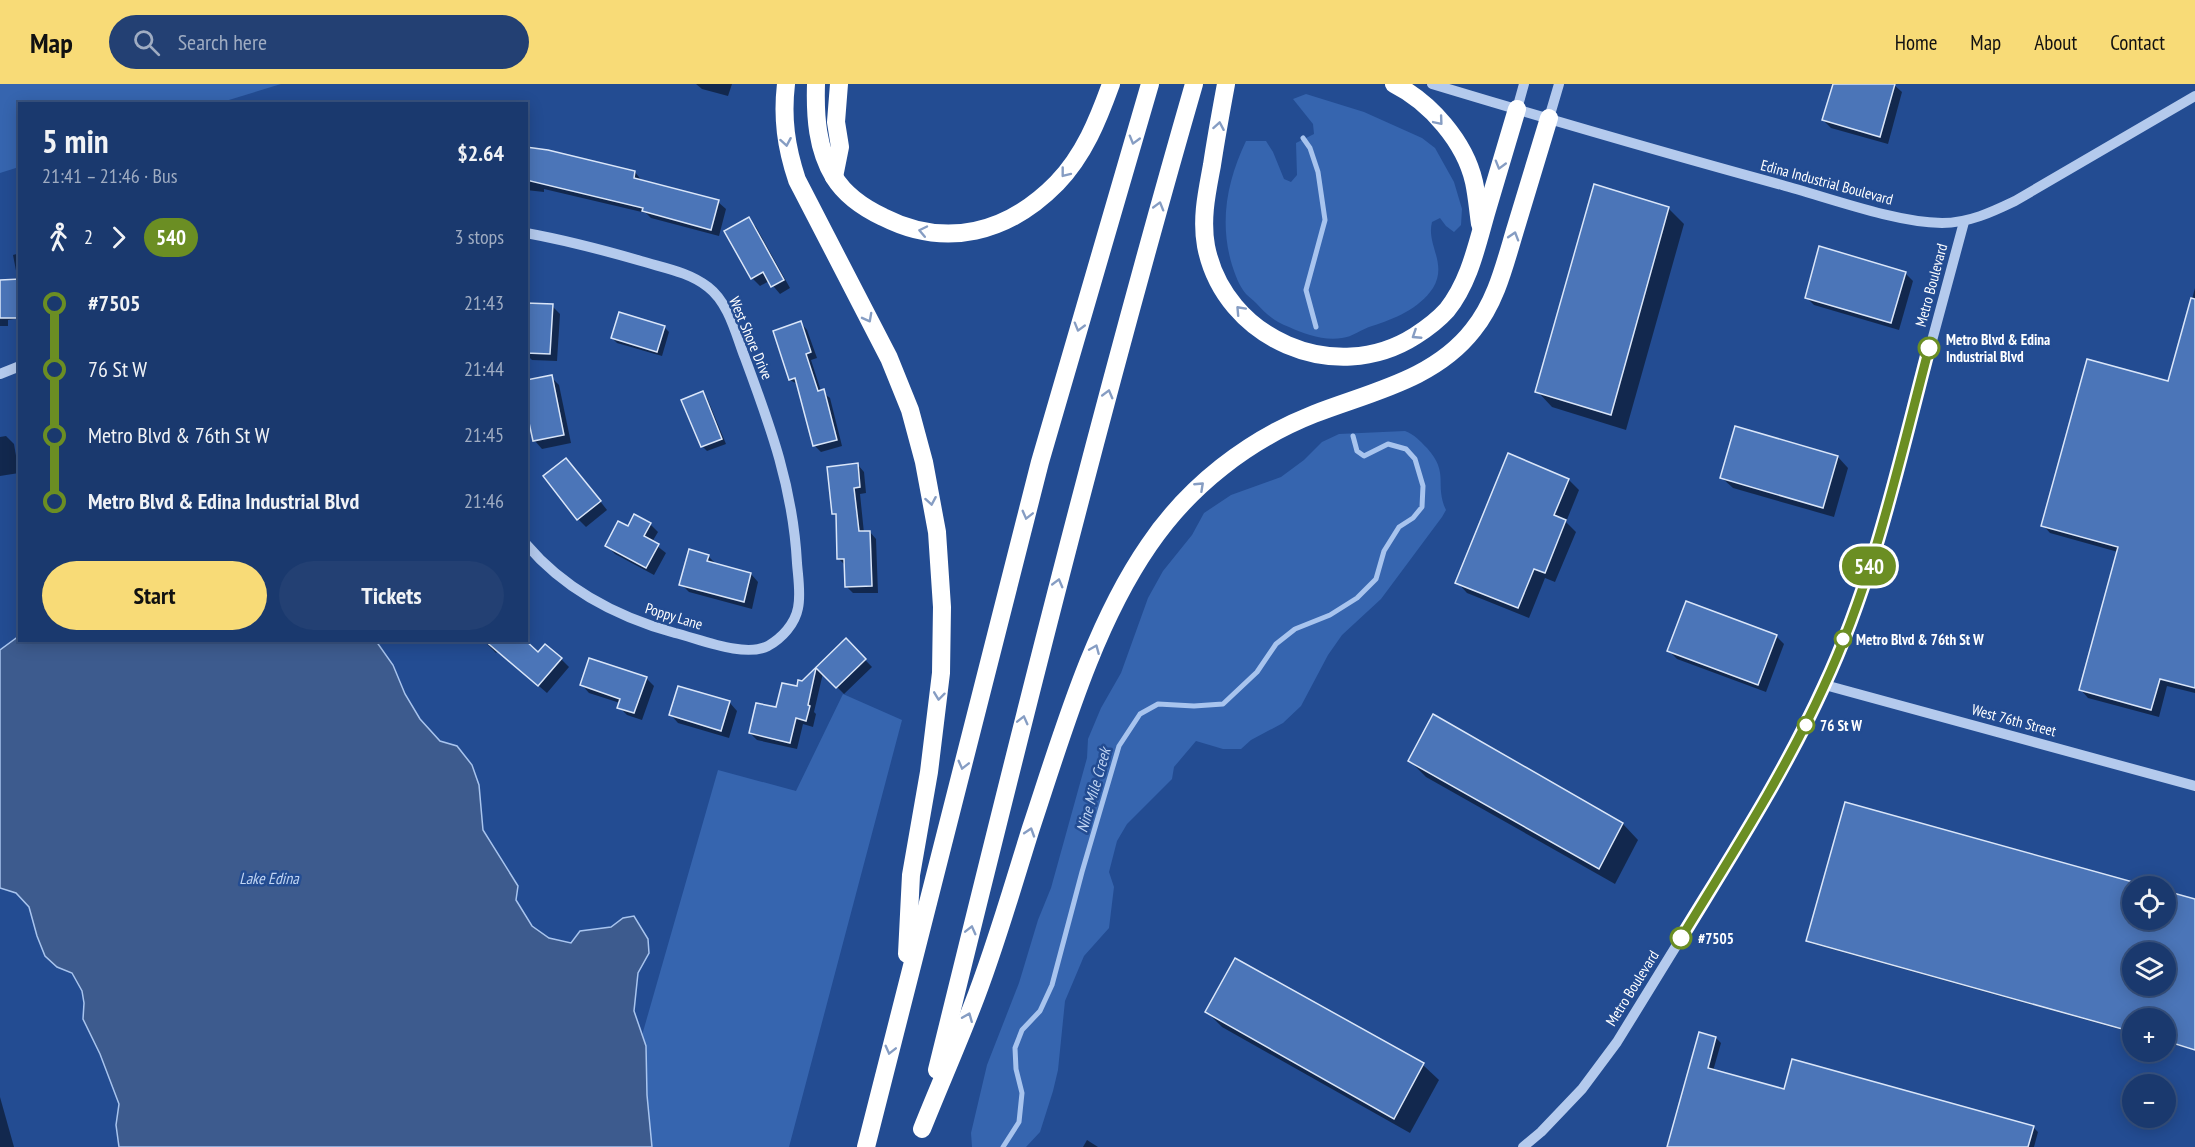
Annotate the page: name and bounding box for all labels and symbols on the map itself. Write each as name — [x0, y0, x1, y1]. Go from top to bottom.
one-way arrow — [1432, 114, 1443, 125]
one-way arrow — [1212, 121, 1224, 131]
one-way arrow — [1128, 135, 1141, 145]
one-way arrow — [779, 137, 792, 147]
street label: Edina Industrial Boulevard — [1759, 155, 1895, 209]
one-way arrow — [1495, 160, 1507, 170]
one-way arrow — [1062, 166, 1073, 177]
one-way arrow — [1152, 202, 1164, 212]
one-way arrow — [918, 226, 928, 239]
one-way arrow — [1507, 231, 1519, 242]
street label: Metro Boulevard — [1911, 241, 1951, 329]
street label: West Shore Drive — [725, 294, 777, 382]
one-way arrow — [1236, 307, 1247, 317]
one-way arrow — [861, 312, 872, 323]
one-way arrow — [1074, 322, 1086, 332]
one-way arrow — [1412, 328, 1422, 340]
place label: Metro Blvd & Edina Industrial Blvd — [1946, 330, 2050, 366]
marker: Metro Blvd & Edina Industrial Blvd — [1918, 337, 1940, 359]
one-way arrow — [1100, 390, 1113, 400]
one-way arrow — [1193, 482, 1203, 493]
one-way arrow — [925, 497, 937, 506]
one-way arrow — [1021, 510, 1034, 520]
line badge: 540 — [1834, 546, 1904, 586]
one-way arrow — [1051, 578, 1063, 589]
street label: Poppy Lane — [643, 598, 705, 634]
marker: Metro Blvd & 76th St W — [1834, 630, 1852, 648]
place label: Metro Blvd & 76th St W — [1856, 630, 1984, 649]
one-way arrow — [1088, 644, 1100, 655]
one-way arrow — [933, 691, 945, 700]
street label: West 76th Street — [1970, 700, 2058, 740]
one-way arrow — [1016, 716, 1028, 726]
marker: 76 St W — [1797, 716, 1815, 734]
place label: 76 St W — [1820, 716, 1862, 735]
water label: Nine Mile Creek — [1071, 744, 1115, 835]
one-way arrow — [958, 759, 970, 770]
one-way arrow — [1022, 827, 1035, 838]
water label: Lake Edina — [239, 868, 300, 888]
one-way arrow — [964, 925, 977, 935]
marker: #7505 — [1670, 927, 1692, 949]
place label: #7505 — [1698, 929, 1734, 948]
street label: Metro Boulevard — [1601, 947, 1663, 1029]
one-way arrow — [961, 1012, 973, 1023]
one-way arrow — [885, 1045, 898, 1055]

